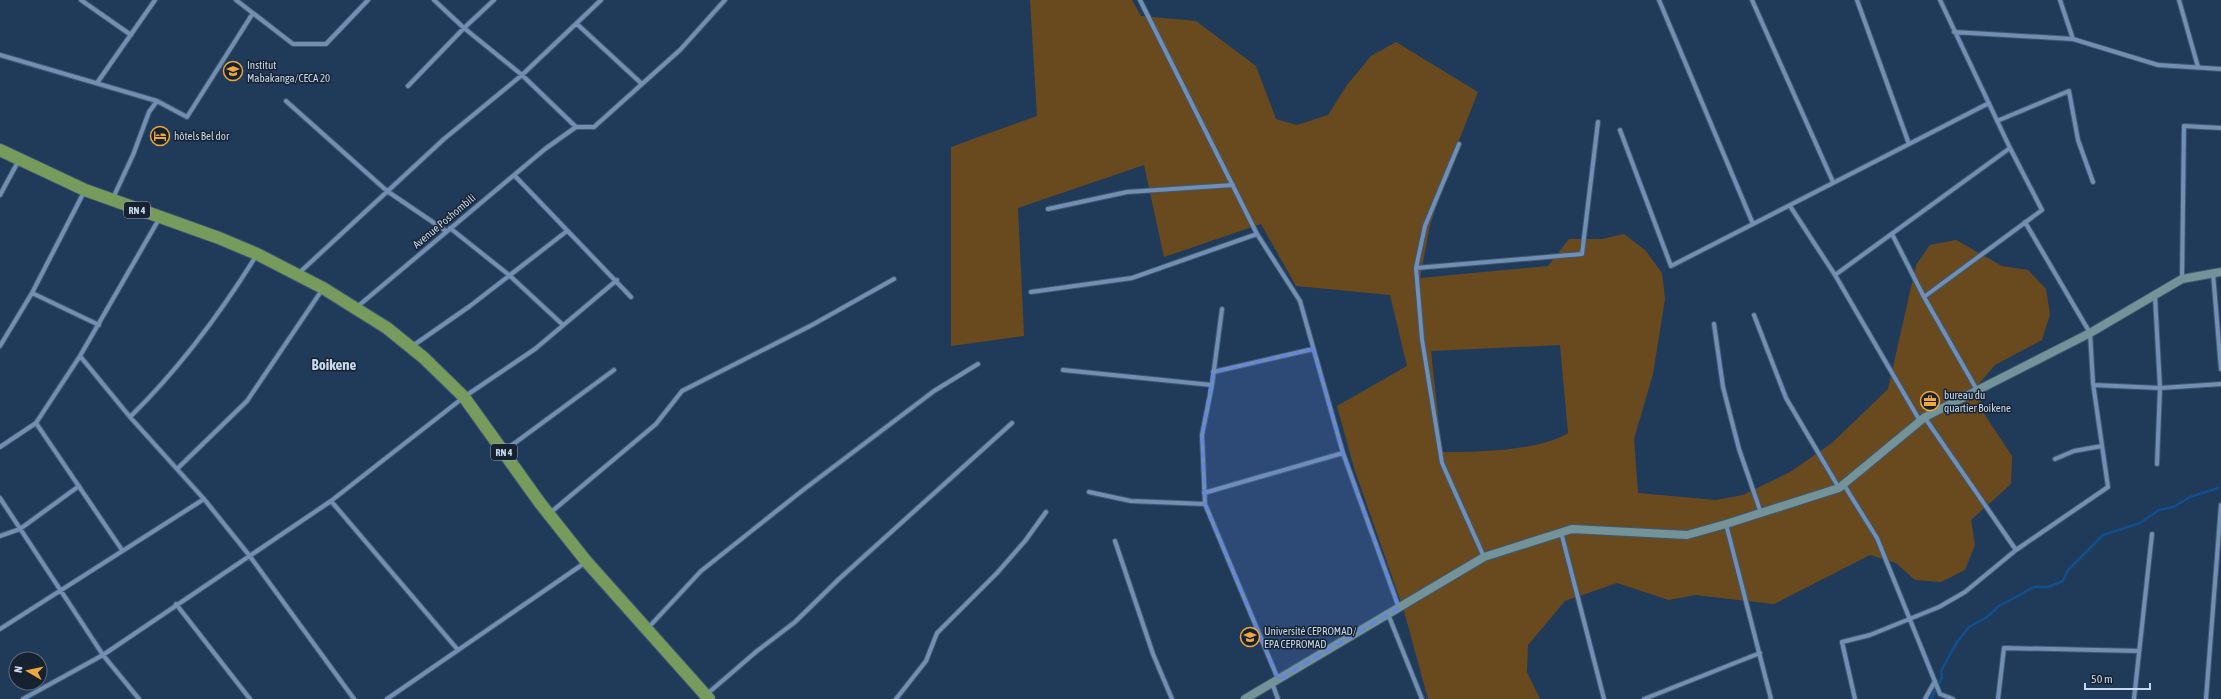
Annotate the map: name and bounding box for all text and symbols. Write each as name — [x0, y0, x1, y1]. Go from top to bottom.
place label: Institut Mabakanga/CECA 20 — [247, 59, 330, 84]
school or university icon: Institut Mabakanga/CECA 20 — [222, 60, 244, 82]
hotel icon: hôtels Bel dor — [149, 125, 171, 147]
place label: hôtels Bel dor — [174, 130, 230, 142]
street label: Avenue Poshombili — [410, 191, 478, 251]
road number: RN 4 — [124, 202, 150, 218]
district label: Boikene — [312, 356, 357, 373]
place label: bureau du quartier Boikene — [1944, 389, 2011, 414]
office icon: bureau du quartier Boikene — [1919, 390, 1941, 412]
road number: RN 4 — [491, 444, 517, 460]
place label: Université CEPROMAD/ EPA CEPROMAD — [1264, 625, 1357, 650]
school or university icon: Université CEPROMAD/ EPA CEPROMAD — [1239, 626, 1261, 648]
north arrow — [8, 651, 48, 691]
text: N — [12, 665, 25, 674]
scale bar — [2085, 665, 2150, 691]
text: 50 m — [2091, 672, 2113, 686]

